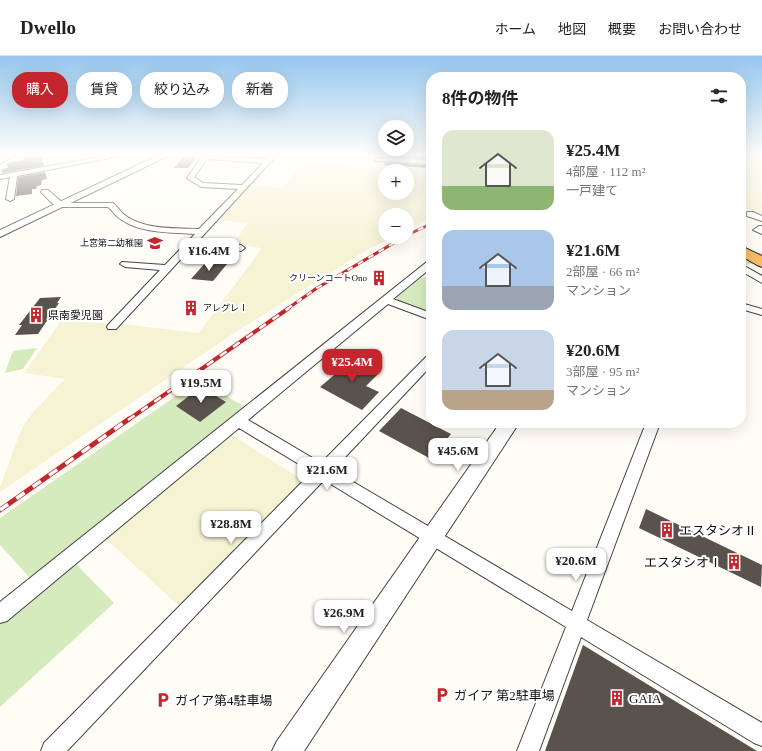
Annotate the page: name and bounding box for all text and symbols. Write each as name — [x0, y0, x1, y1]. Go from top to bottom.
text: Dwello — [20, 17, 76, 38]
text: ホーム — [494, 22, 536, 37]
text: 地図 — [558, 22, 586, 37]
text: 概要 — [608, 22, 636, 37]
text: お問い合わせ — [658, 22, 742, 37]
chip: 購入 — [12, 72, 68, 108]
chip: 賃貸 — [76, 72, 132, 108]
chip: 絞り込み — [140, 72, 224, 108]
chip: 新着 — [232, 72, 288, 108]
icon: filters — [708, 85, 730, 107]
text: 8件の物件 — [442, 89, 519, 108]
map controls — [378, 120, 414, 244]
button: layers — [378, 120, 414, 156]
text: ¥25.4M — [566, 141, 620, 160]
icon: home — [474, 146, 522, 194]
button: + — [378, 164, 414, 200]
text: 4部屋 · 112 m² — [566, 164, 646, 179]
text: 一戸建て — [566, 183, 618, 198]
button: − — [378, 208, 414, 244]
school or university icon: 上宮第二幼稚園 — [146, 234, 164, 252]
place label: 上宮第二幼稚園 — [80, 238, 143, 248]
pin: ¥16.4M — [176, 238, 242, 272]
text: ¥21.6M — [566, 241, 620, 260]
text: ¥16.4M — [188, 243, 230, 258]
icon: home — [474, 246, 522, 294]
text: 2部屋 · 66 m² — [566, 264, 640, 279]
building icon: クリーンコートOno — [370, 269, 388, 287]
place label: クリーンコートOno — [289, 273, 367, 283]
text: マンション — [566, 283, 631, 298]
building icon: アレグレⅠ — [182, 299, 200, 317]
place label: アレグレⅠ — [203, 303, 248, 313]
building icon: 県南愛児園 — [27, 306, 45, 324]
place label: 県南愛児園 — [48, 309, 103, 321]
text: ¥20.6M — [566, 341, 620, 360]
icon: home — [474, 346, 522, 394]
pin: ¥25.4M — [319, 349, 385, 383]
text: ¥25.4M — [331, 354, 373, 369]
text: 3部屋 · 95 m² — [566, 364, 640, 379]
pin: ¥19.5M — [168, 370, 234, 404]
text: ¥19.5M — [180, 375, 222, 390]
text: マンション — [566, 383, 631, 398]
pin: ¥45.6M — [425, 438, 491, 472]
text: ¥45.6M — [437, 443, 479, 458]
pin: ¥21.6M — [294, 457, 360, 491]
text: ¥21.6M — [306, 462, 348, 477]
pin: ¥28.8M — [198, 511, 264, 545]
text: ¥28.8M — [210, 516, 252, 531]
building icon: エスタシオⅡ — [658, 521, 676, 539]
place label: エスタシオⅡ — [679, 523, 757, 538]
pin: ¥20.6M — [543, 548, 609, 582]
text: ¥20.6M — [555, 553, 597, 568]
building icon: エスタシオⅠ — [725, 553, 743, 571]
place label: エスタシオⅠ — [644, 555, 722, 570]
pin: ¥26.9M — [311, 600, 377, 634]
text: ¥26.9M — [323, 605, 365, 620]
parking icon: ガイア 第2駐車場 — [433, 686, 451, 704]
place label: ガイア 第2駐車場 — [454, 688, 555, 703]
building icon: GAIA — [608, 689, 626, 707]
parking icon: ガイア第4駐車場 — [154, 691, 172, 709]
place label: GAIA — [629, 691, 662, 706]
place label: ガイア第4駐車場 — [175, 693, 273, 708]

